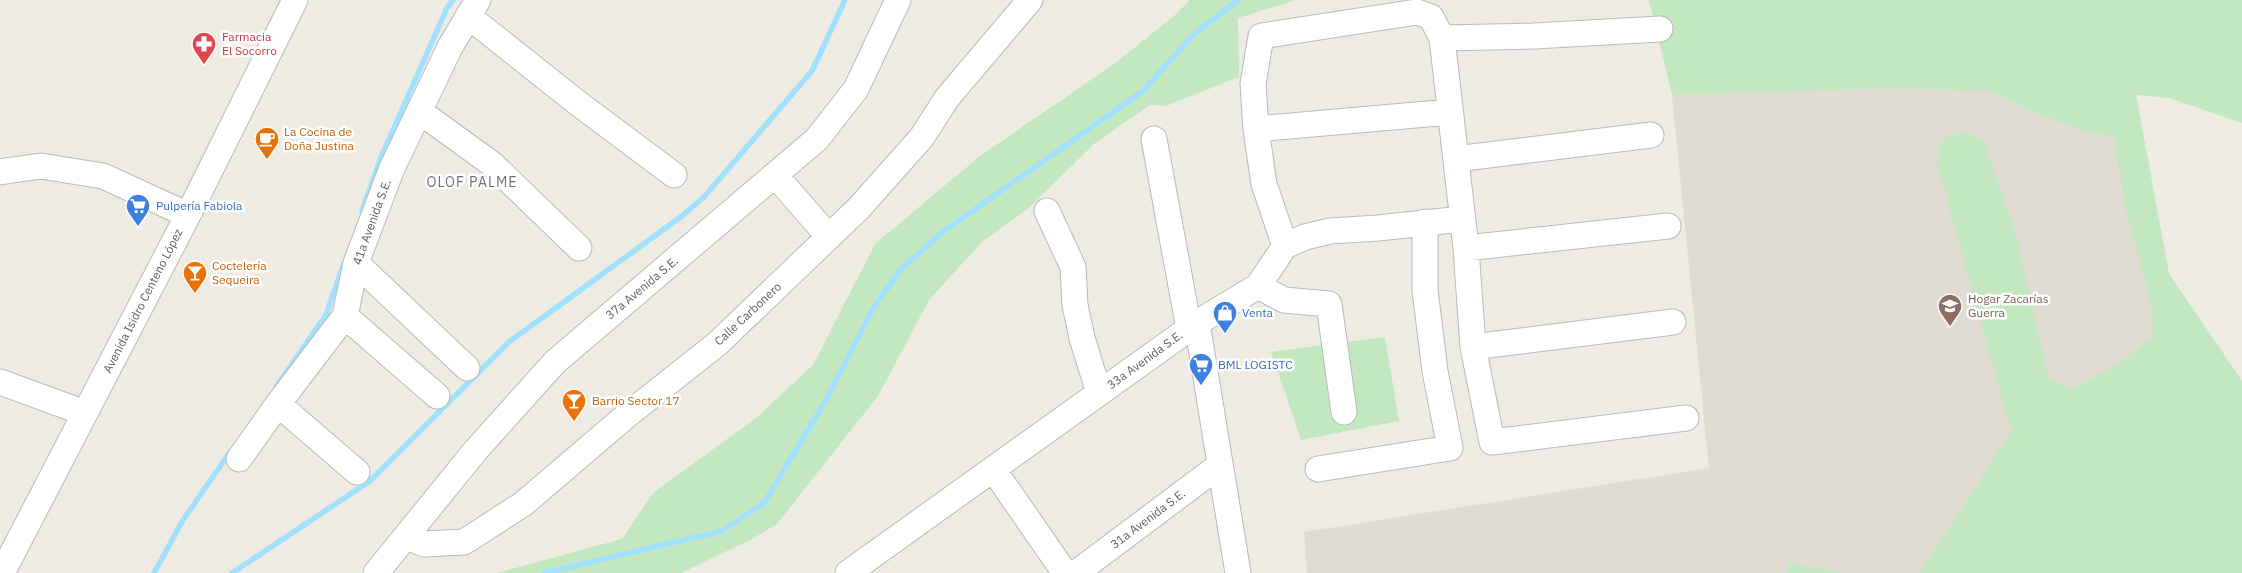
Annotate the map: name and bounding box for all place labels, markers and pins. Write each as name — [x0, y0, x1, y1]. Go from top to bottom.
place label: Farmacia El Socorro — [222, 29, 277, 58]
pharmacy icon: Farmacia El Socorro — [191, 31, 217, 65]
place label: La Cocina de Doña Justina — [284, 124, 355, 153]
cafe icon: La Cocina de Doña Justina — [254, 126, 280, 160]
supermarket icon: Pulpería Fabiola — [125, 193, 151, 227]
place label: Pulpería Fabiola — [156, 198, 243, 213]
place label: Coctelería Sequeira — [212, 258, 267, 287]
bar icon: Coctelería Sequeira — [182, 260, 208, 294]
place label: Hogar Zacarías Guerra — [1968, 291, 2049, 320]
school or university icon: Hogar Zacarías Guerra — [1937, 293, 1963, 327]
shop icon: Venta — [1212, 300, 1238, 334]
place label: Venta — [1242, 305, 1274, 320]
supermarket icon: BML LOGISTC — [1188, 352, 1214, 386]
place label: BML LOGISTC — [1218, 357, 1293, 372]
bar icon: Barrio Sector 17 — [561, 388, 587, 422]
place label: Barrio Sector 17 — [592, 393, 680, 408]

